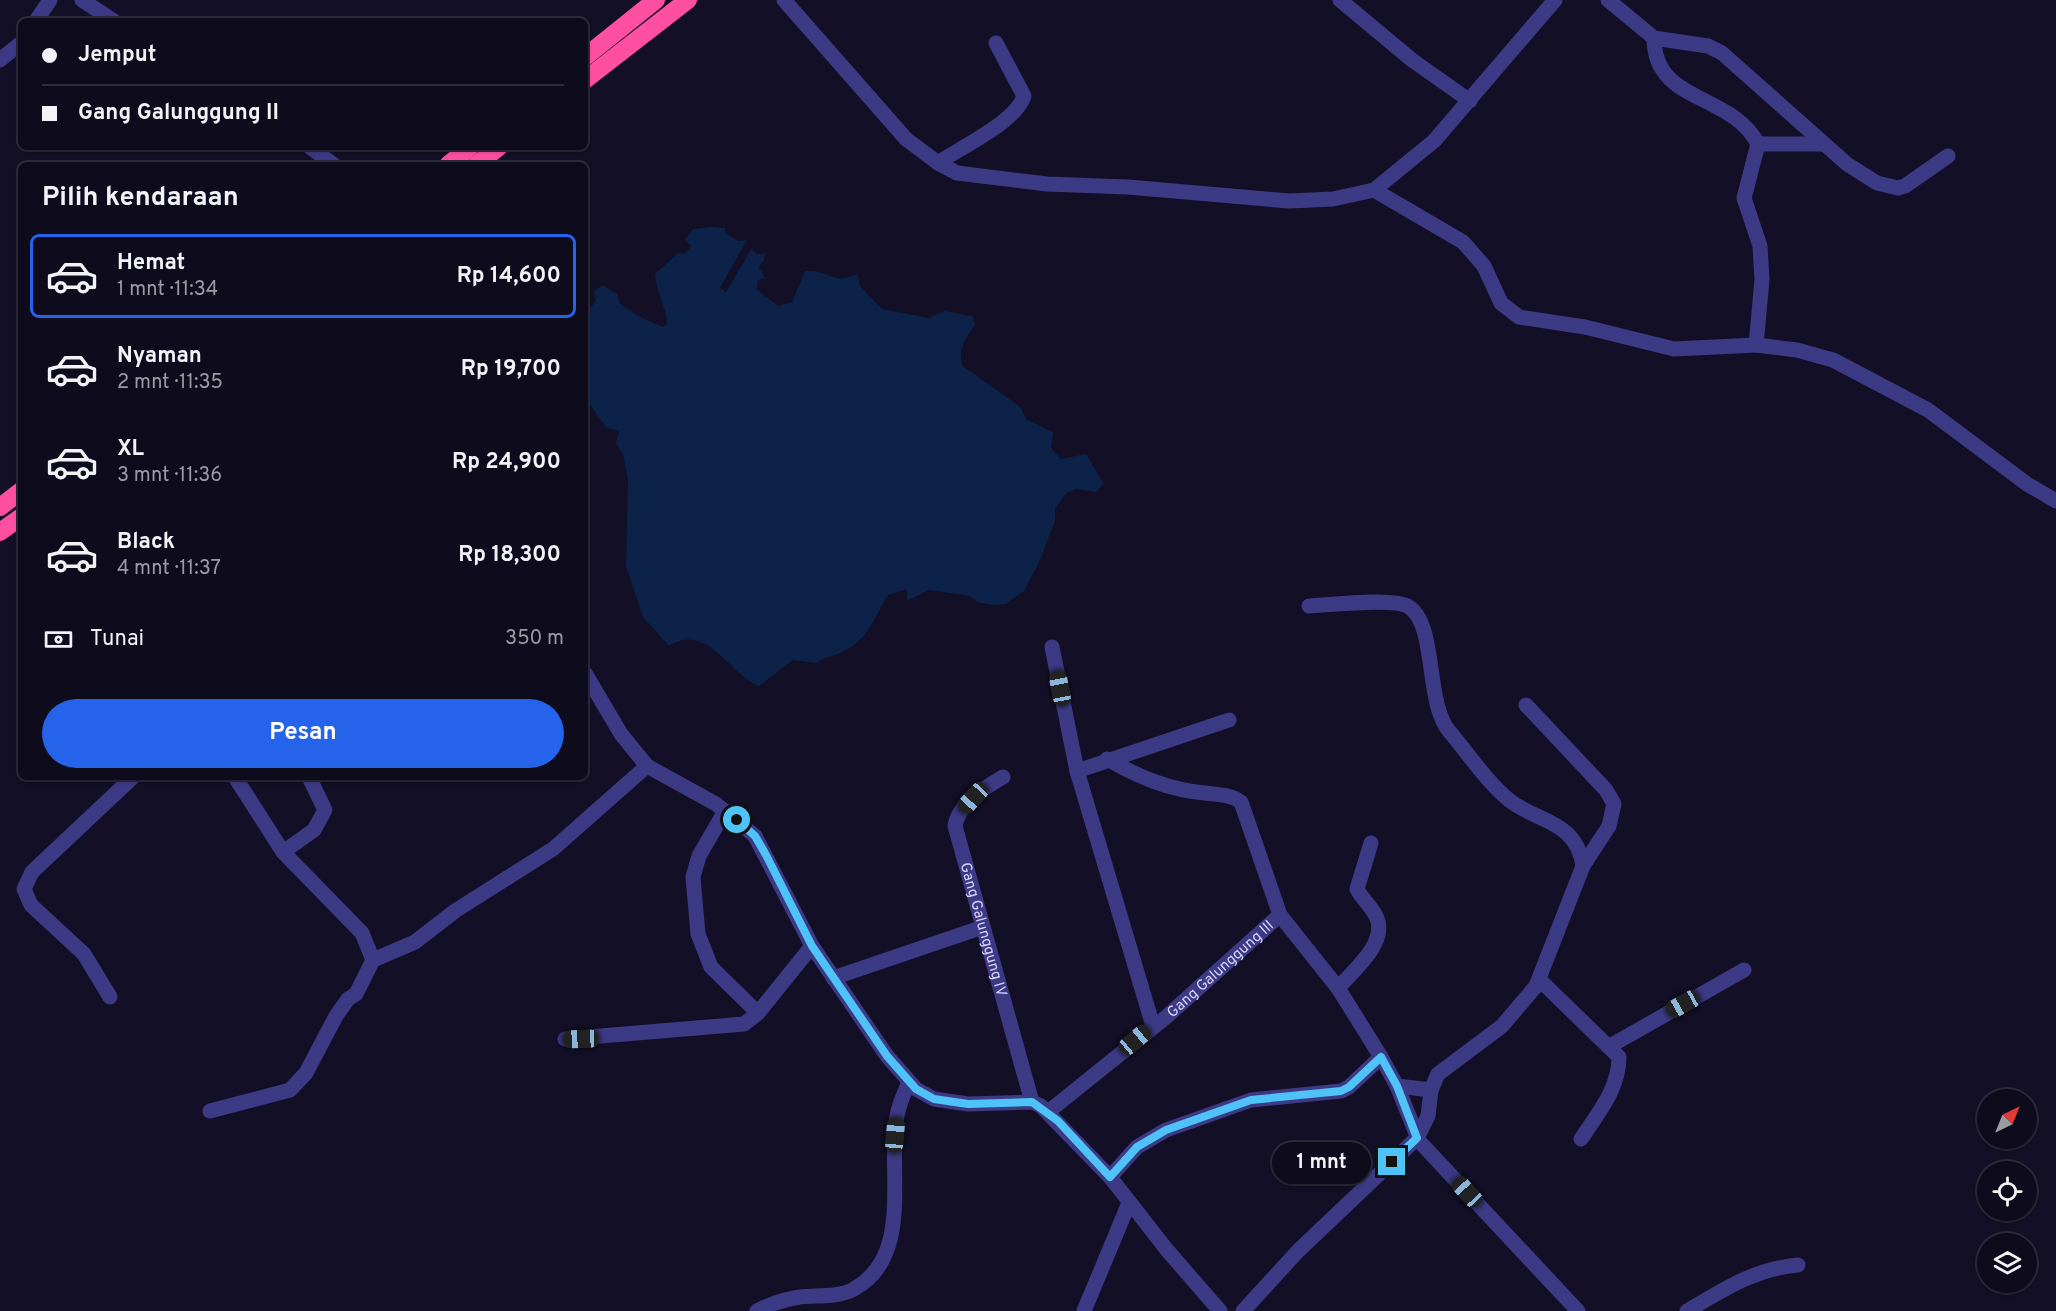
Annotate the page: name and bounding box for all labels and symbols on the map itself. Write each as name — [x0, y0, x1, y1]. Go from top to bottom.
car — [1048, 669, 1072, 707]
car — [954, 779, 992, 817]
route start — [723, 806, 750, 833]
street label: Gang Galunggung IV — [955, 860, 1010, 999]
street label: Gang Galunggung III — [1164, 917, 1278, 1023]
car — [1663, 987, 1703, 1021]
car — [1115, 1022, 1155, 1058]
car — [563, 1029, 599, 1049]
north arrow — [1977, 1089, 2037, 1149]
car — [884, 1116, 906, 1154]
callout: 1 mnt — [1272, 1141, 1371, 1183]
route end — [1378, 1148, 1405, 1175]
car — [1448, 1173, 1486, 1211]

